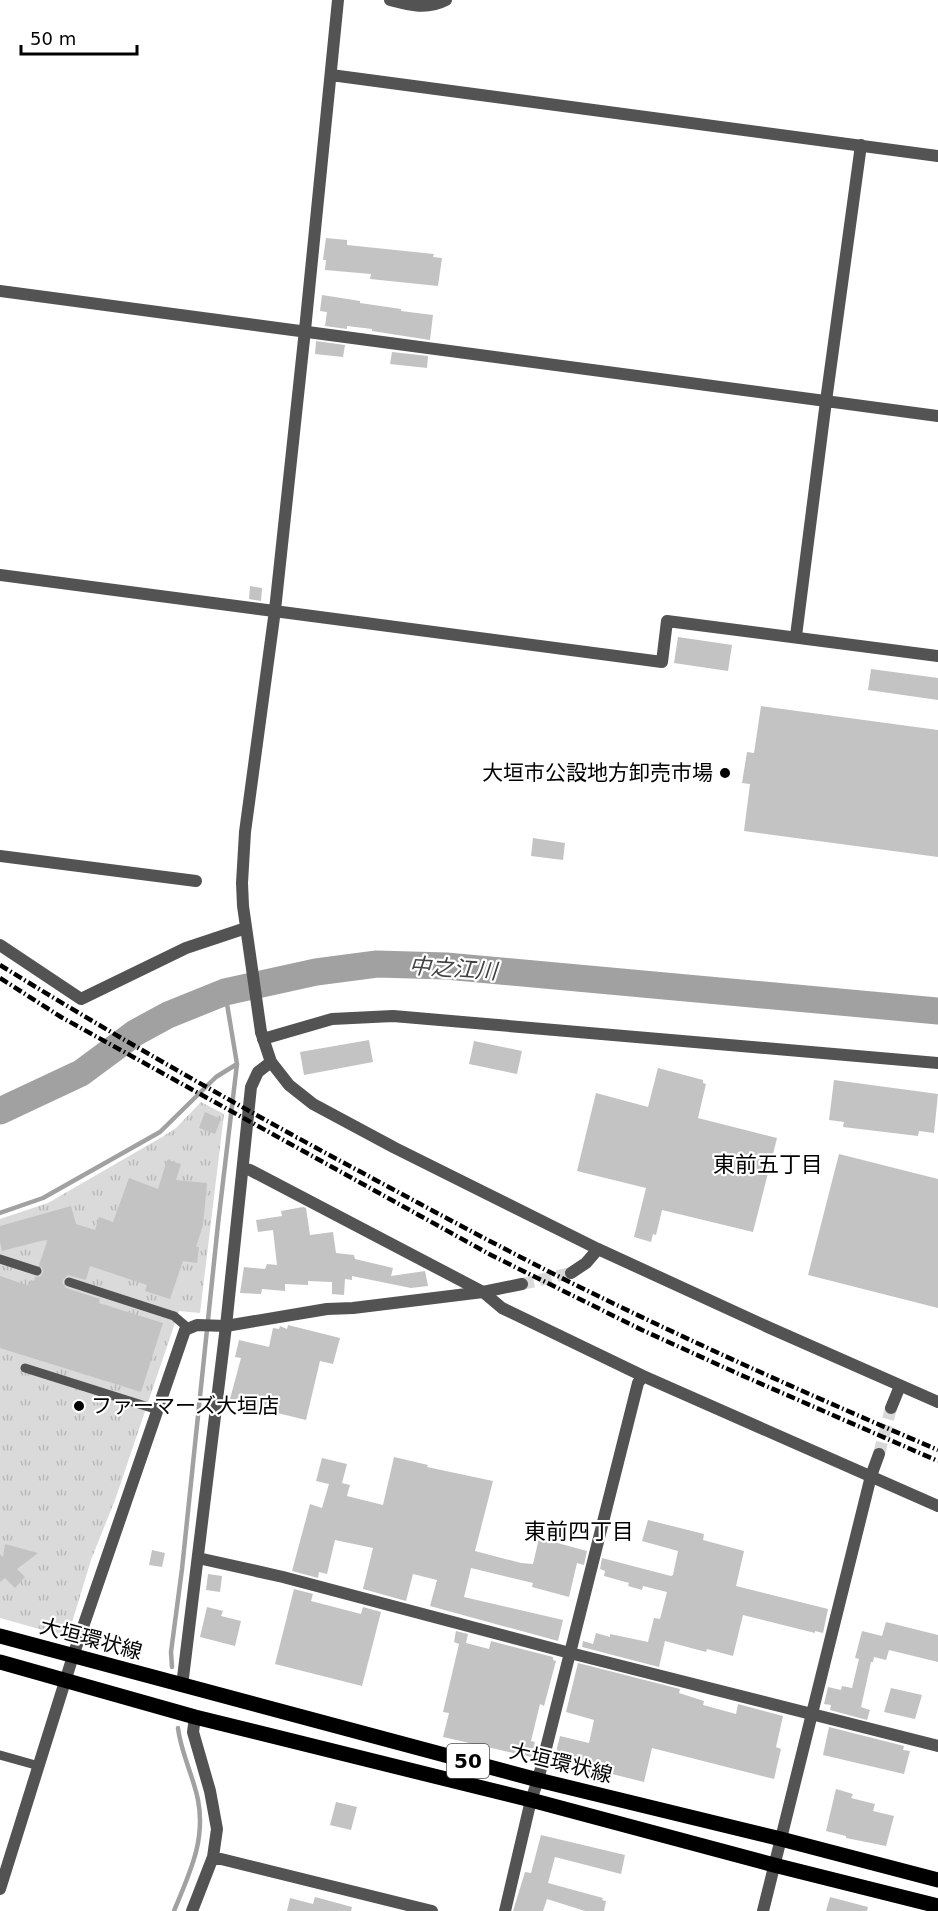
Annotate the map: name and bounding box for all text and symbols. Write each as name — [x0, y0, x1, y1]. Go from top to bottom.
scale bar — [21, 18, 136, 56]
text: 50 m — [30, 28, 76, 49]
place label: 大垣市公設地方卸売市場 — [482, 761, 713, 785]
marker: 大垣市公設地方卸売市場 — [718, 766, 732, 780]
water label: 中之江川 — [408, 953, 500, 984]
district label: 東前五丁目 — [713, 1152, 823, 1177]
place label: ファーマーズ大垣店 — [91, 1394, 279, 1418]
marker: ファーマーズ大垣店 — [72, 1399, 86, 1413]
district label: 東前四丁目 — [524, 1519, 634, 1544]
street label: 大垣環状線 — [37, 1614, 145, 1664]
street label: 大垣環状線 — [507, 1739, 615, 1787]
road number: 50 — [447, 1744, 489, 1778]

